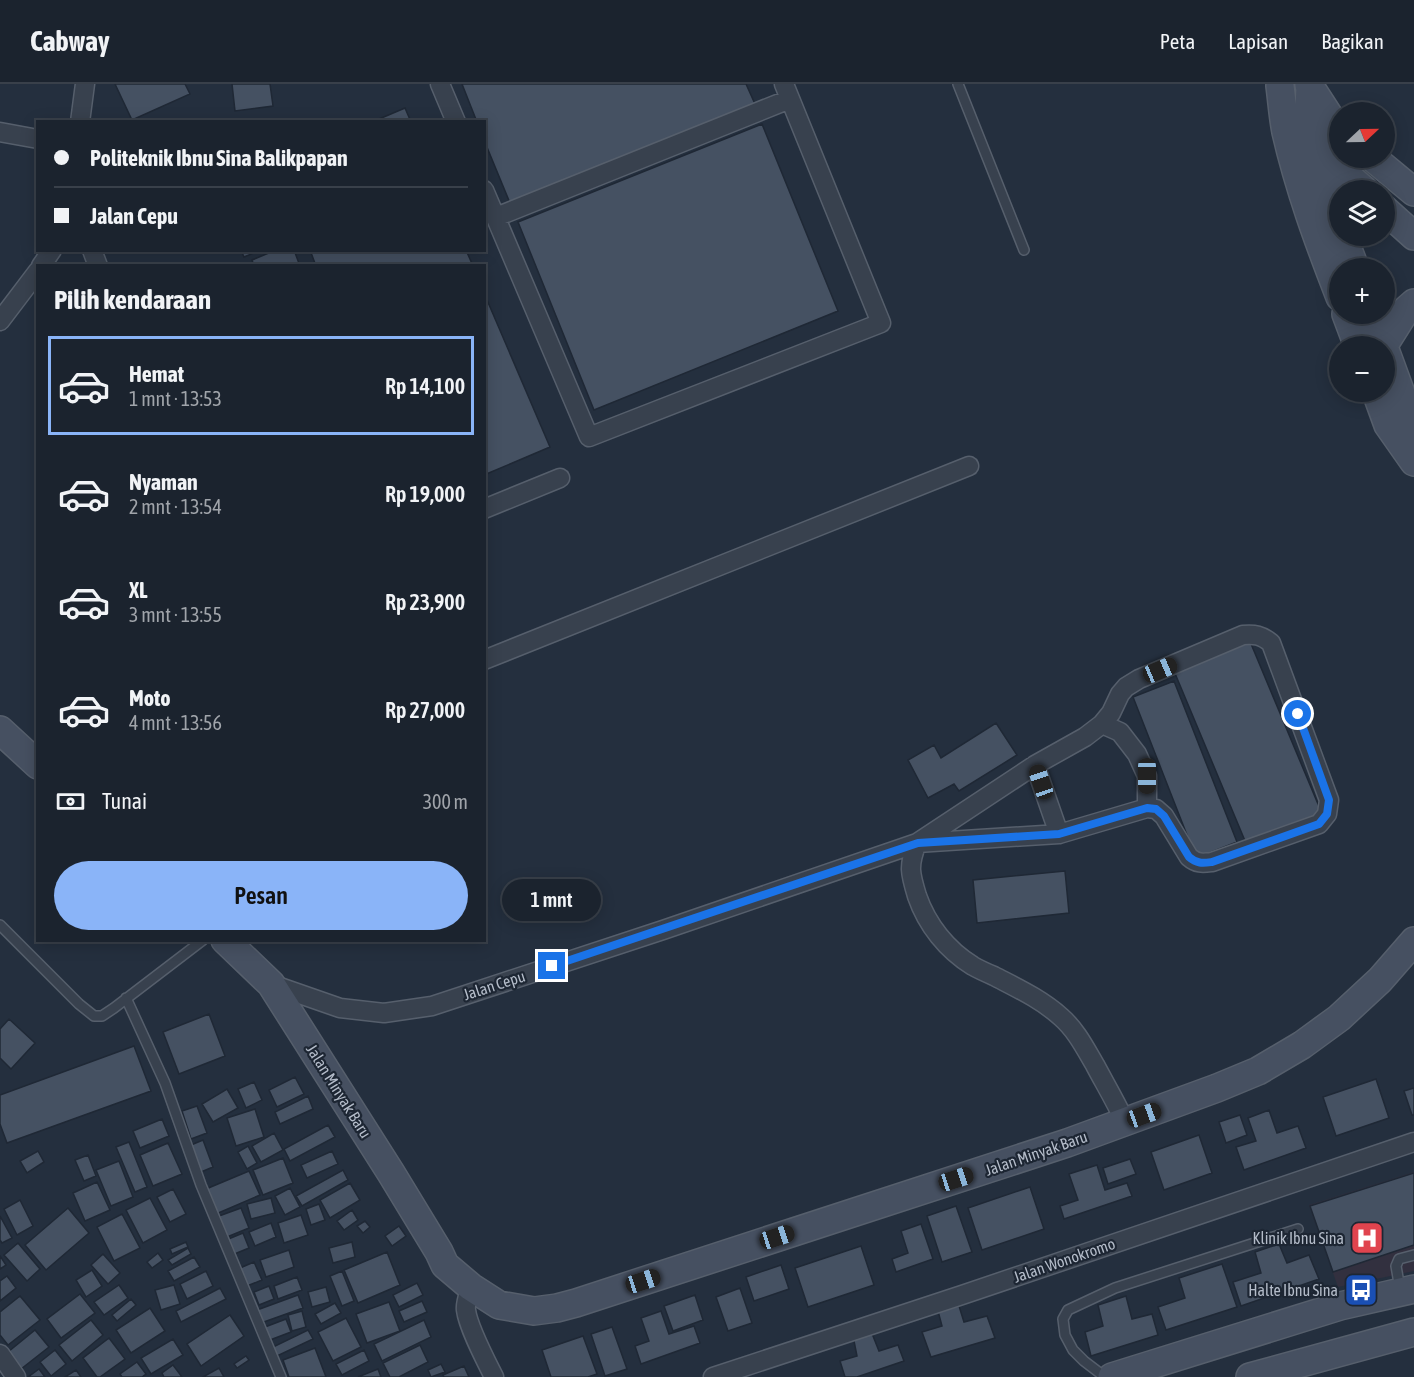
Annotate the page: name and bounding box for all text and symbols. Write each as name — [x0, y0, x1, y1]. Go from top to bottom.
text: Cabway — [30, 25, 110, 57]
text: Peta — [1160, 29, 1195, 53]
text: Lapisan — [1228, 29, 1288, 53]
text: Bagikan — [1321, 29, 1384, 53]
north arrow — [1329, 102, 1395, 168]
map controls — [1329, 102, 1395, 402]
text: Politeknik Ibnu Sina Balikpapan — [90, 145, 348, 171]
button: layers — [1329, 180, 1395, 246]
text: Jalan Cepu — [90, 203, 178, 229]
button: + — [1329, 258, 1395, 324]
text: Pilih kendaraan — [54, 284, 211, 315]
button: − — [1329, 336, 1395, 402]
icon: car — [57, 359, 111, 413]
text: Hemat — [129, 361, 184, 387]
text: Rp 14,100 — [385, 373, 465, 399]
text: 1 mnt · 13:53 — [129, 387, 222, 410]
icon: car — [57, 467, 111, 521]
text: Nyaman — [129, 469, 198, 495]
text: Rp 19,000 — [385, 481, 465, 507]
text: 2 mnt · 13:54 — [129, 495, 222, 518]
icon: car — [57, 575, 111, 629]
text: XL — [129, 577, 147, 603]
text: Rp 23,900 — [385, 589, 465, 615]
text: 3 mnt · 13:55 — [129, 603, 222, 626]
car — [1140, 655, 1180, 685]
icon: car — [57, 683, 111, 737]
text: Moto — [129, 685, 171, 711]
text: Rp 27,000 — [385, 697, 465, 723]
route start — [1284, 700, 1311, 727]
text: 4 mnt · 13:56 — [129, 711, 222, 734]
car — [1138, 758, 1156, 794]
car — [1027, 762, 1055, 802]
icon: cash — [54, 785, 87, 818]
text: Tunai — [102, 788, 147, 814]
text: 300 m — [423, 790, 468, 813]
button: Pesan — [54, 861, 468, 930]
callout: 1 mnt — [502, 879, 602, 921]
text: 1 mnt — [531, 888, 573, 911]
route end — [538, 952, 565, 979]
street label: Jalan Cepu — [461, 967, 528, 1004]
street label: Jalan Minyak Baru — [302, 1041, 375, 1142]
car — [1124, 1100, 1164, 1130]
street label: Jalan Minyak Baru — [983, 1127, 1090, 1180]
car — [936, 1165, 976, 1193]
hospital icon: Klinik Ibnu Sina — [1349, 1220, 1385, 1256]
car — [757, 1223, 797, 1251]
place label: Klinik Ibnu Sina — [1253, 1229, 1344, 1247]
street label: Jalan Wonokromo — [1011, 1234, 1117, 1286]
car — [623, 1267, 663, 1295]
bus stop icon: Halte Ibnu Sina — [1343, 1272, 1379, 1308]
place label: Halte Ibnu Sina — [1248, 1281, 1338, 1299]

